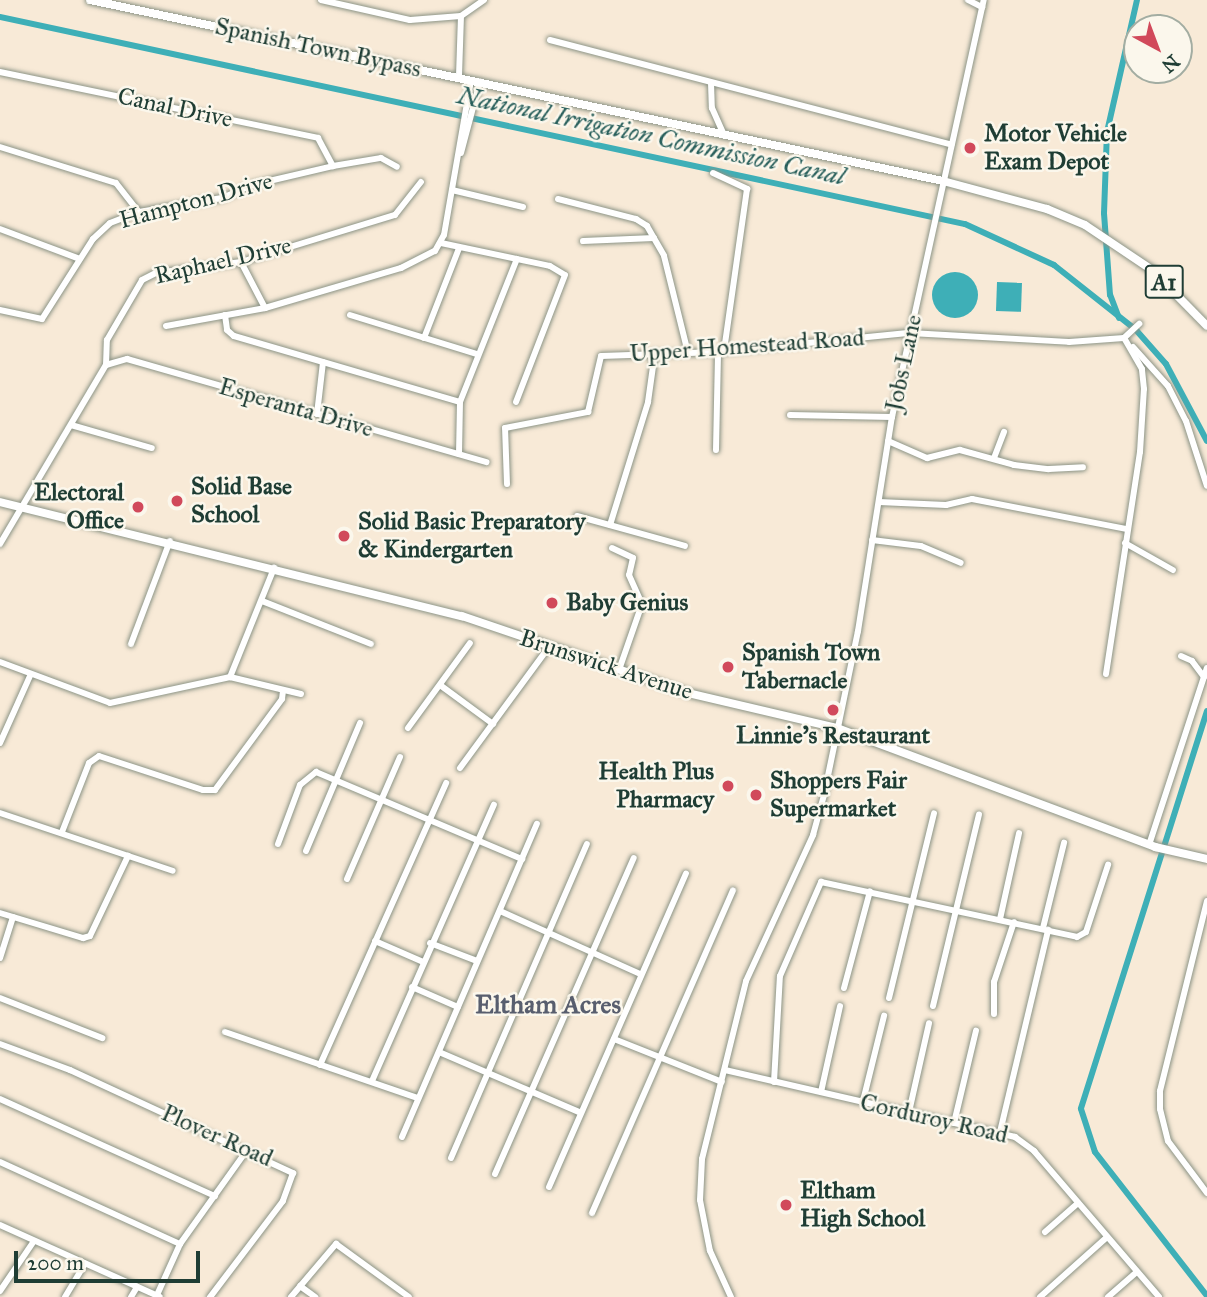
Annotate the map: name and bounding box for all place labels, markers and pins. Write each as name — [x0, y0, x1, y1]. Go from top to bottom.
place label: Motor Vehicle Exam Depot — [984, 120, 1127, 176]
marker: Motor Vehicle Exam Depot — [962, 140, 978, 156]
place label: Solid Base School — [191, 473, 292, 529]
place label: Electoral Office — [34, 479, 124, 535]
marker: Solid Base School — [169, 493, 185, 509]
marker: Electoral Office — [130, 499, 146, 515]
place label: Solid Basic Preparatory & Kindergarten — [358, 508, 585, 564]
marker: Solid Basic Preparatory & Kindergarten — [336, 528, 352, 544]
place label: Baby Genius — [566, 589, 688, 617]
marker: Baby Genius — [544, 595, 560, 611]
place label: Spanish Town Tabernacle — [742, 639, 880, 695]
marker: Spanish Town Tabernacle — [720, 659, 736, 675]
marker: Linnie's Restaurant — [825, 702, 841, 718]
place label: Linnie's Restaurant — [736, 722, 930, 750]
place label: Health Plus Pharmacy — [598, 758, 714, 814]
place label: Shoppers Fair Supermarket — [770, 767, 907, 823]
marker: Health Plus Pharmacy — [720, 778, 736, 794]
marker: Shoppers Fair Supermarket — [748, 787, 764, 803]
place label: Eltham High School — [800, 1177, 925, 1233]
marker: Eltham High School — [778, 1197, 794, 1213]

